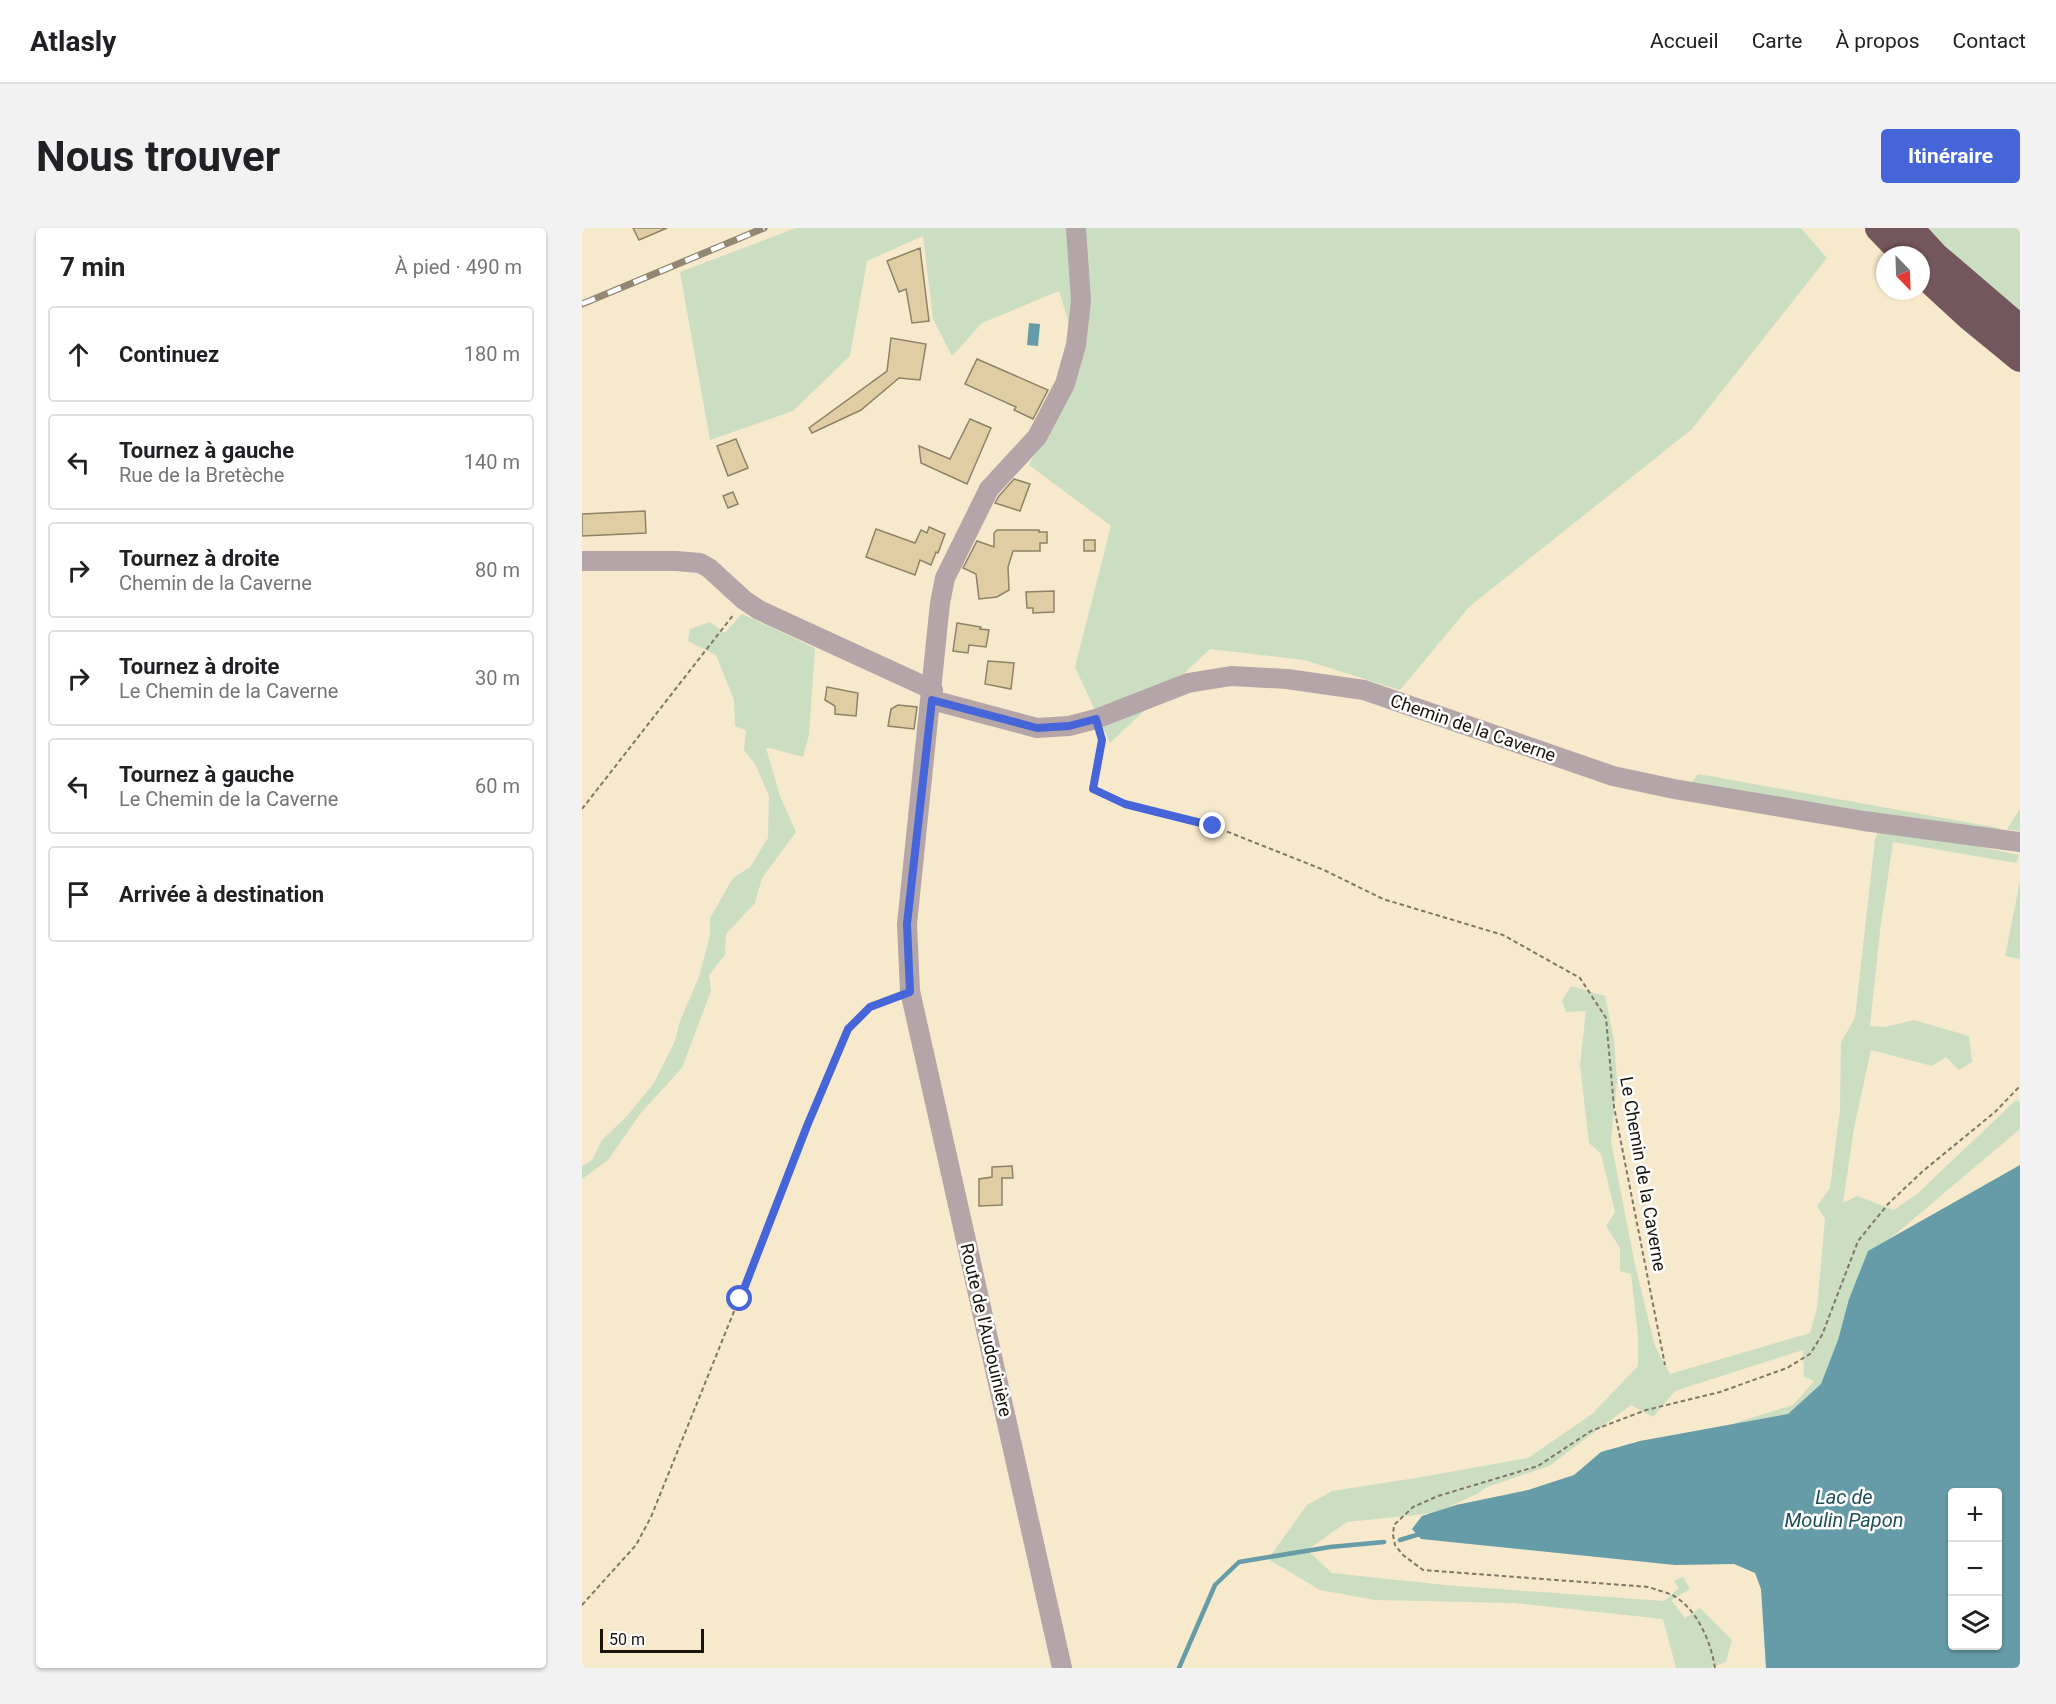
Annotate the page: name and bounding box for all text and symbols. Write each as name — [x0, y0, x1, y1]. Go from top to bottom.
text: Atlasly — [30, 25, 116, 58]
text: Accueil — [1650, 29, 1719, 53]
text: Carte — [1752, 29, 1802, 53]
text: À propos — [1835, 29, 1920, 53]
text: Contact — [1953, 29, 2026, 53]
button: Itinéraire — [1881, 129, 2020, 183]
text: Nous trouver — [36, 132, 280, 181]
north arrow — [1876, 246, 1930, 300]
text: 7 min — [60, 252, 125, 282]
text: À pied · 490 m — [395, 255, 522, 279]
icon: ahead — [62, 338, 95, 371]
text: Continuez — [119, 342, 219, 367]
text: 180 m — [464, 342, 520, 366]
text: Tournez à gauche — [119, 438, 294, 463]
icon: left — [62, 446, 95, 479]
text: 140 m — [464, 450, 520, 474]
text: Rue de la Bretèche — [119, 463, 284, 487]
text: Tournez à droite — [119, 546, 279, 571]
icon: right — [62, 554, 95, 587]
text: 80 m — [475, 558, 520, 582]
text: Chemin de la Caverne — [119, 571, 312, 595]
text: Tournez à droite — [119, 654, 279, 679]
icon: right — [62, 662, 95, 695]
text: 30 m — [475, 666, 520, 690]
text: Le Chemin de la Caverne — [119, 679, 338, 703]
street label: Chemin de la Caverne — [1388, 689, 1559, 766]
text: Tournez à gauche — [119, 762, 294, 787]
icon: left — [62, 770, 95, 803]
text: 60 m — [475, 774, 520, 798]
text: Le Chemin de la Caverne — [119, 787, 338, 811]
route end — [1199, 812, 1225, 838]
icon: arrive — [62, 878, 95, 911]
text: Arrivée à destination — [119, 882, 324, 907]
street label: Le Chemin de la Caverne — [1616, 1075, 1671, 1273]
street label: Route de l'Audouinière — [956, 1241, 1017, 1419]
route start — [726, 1285, 752, 1311]
water label: Lac de Moulin Papon — [1784, 1485, 1904, 1532]
map controls — [1948, 1488, 2002, 1650]
button: + — [1948, 1488, 2002, 1542]
button: − — [1948, 1542, 2002, 1596]
button: layers — [1948, 1596, 2002, 1650]
scale bar — [600, 1626, 704, 1654]
text: 50 m — [609, 1630, 645, 1649]

